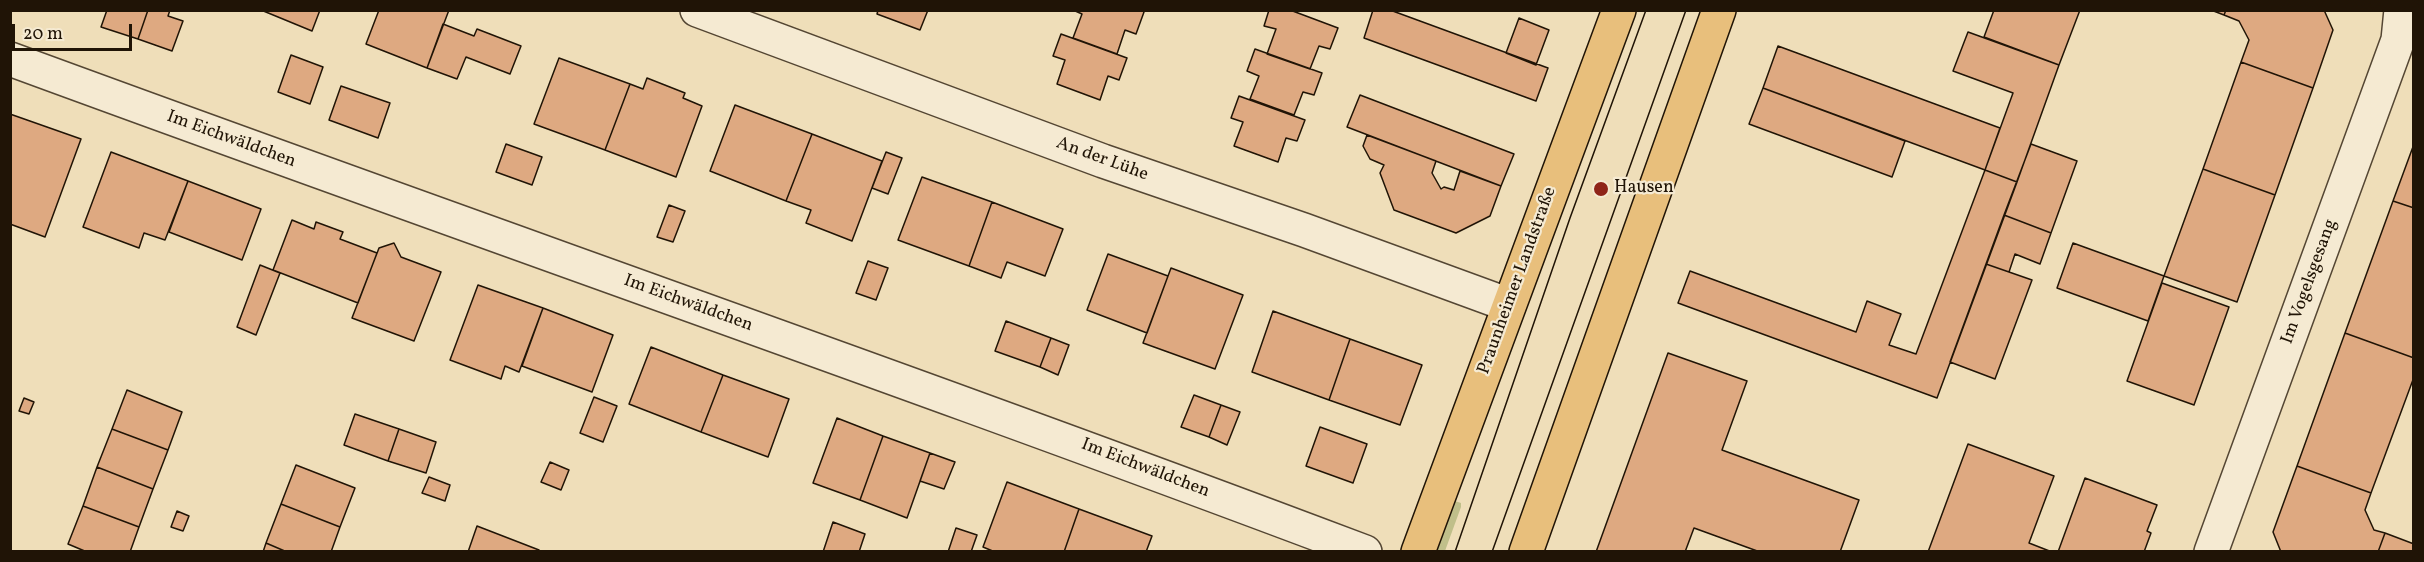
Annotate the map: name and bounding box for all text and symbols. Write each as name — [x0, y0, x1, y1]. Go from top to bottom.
scale bar — [15, 12, 135, 50]
text: 20 m — [23, 22, 63, 47]
street label: Im Eichwäldchen — [164, 107, 298, 173]
street label: An der Lühe — [1053, 133, 1151, 187]
place label: Hausen — [1614, 178, 1674, 200]
marker: Hausen — [1592, 180, 1610, 198]
street label: Praunheimer Landstraße — [1474, 184, 1562, 378]
street label: Im Vogelsgesang — [2277, 217, 2343, 347]
street label: Im Eichwäldchen — [621, 271, 755, 337]
street label: Im Eichwäldchen — [1078, 435, 1212, 503]

